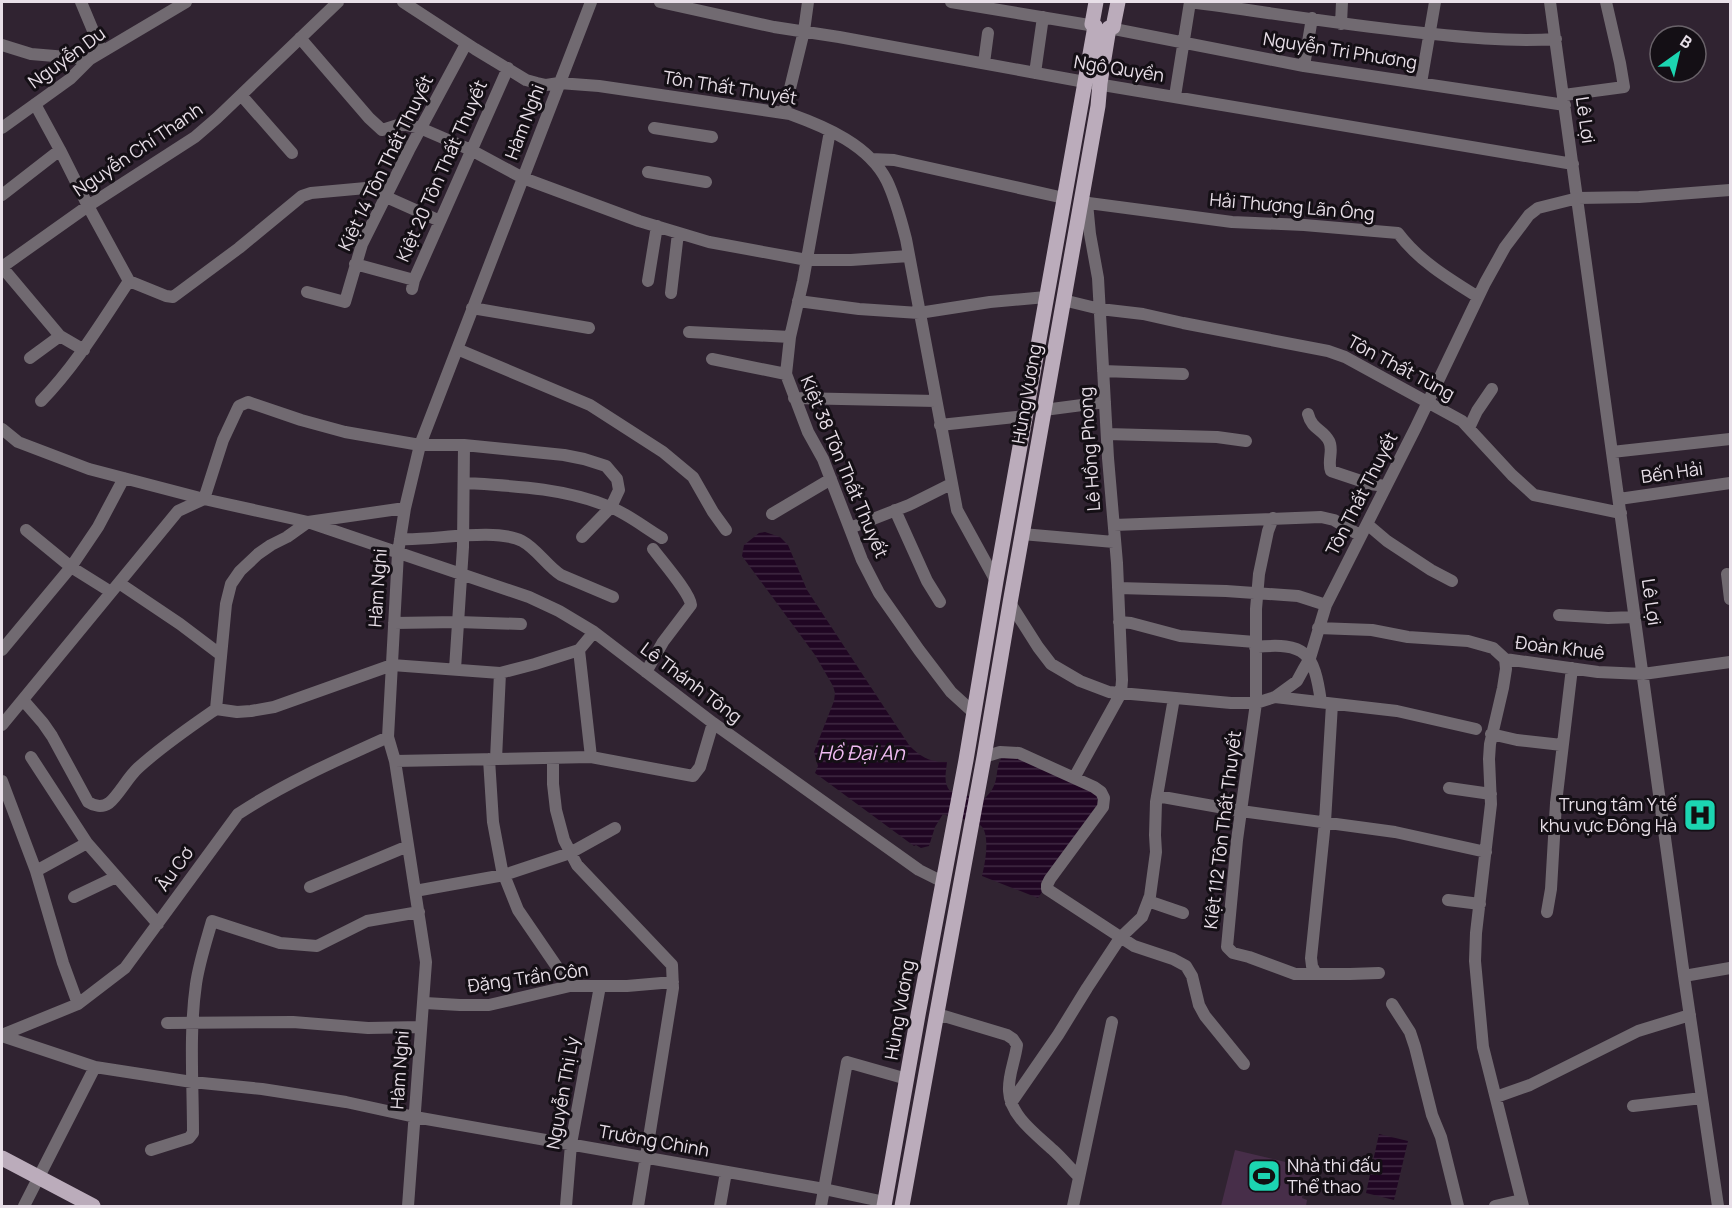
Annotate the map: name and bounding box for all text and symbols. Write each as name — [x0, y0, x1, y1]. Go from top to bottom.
street label: Nguyễn Du — [23, 21, 110, 93]
north arrow — [1648, 24, 1708, 84]
street label: Nguyễn Tri Phương — [1261, 26, 1419, 74]
text: B — [1676, 30, 1697, 54]
street label: Ngô Quyền — [1072, 49, 1166, 87]
street label: Tôn Thất Thuyết — [661, 65, 799, 109]
street label: Kiệt 14 Tôn Thất Thuyết — [332, 71, 438, 255]
street label: Kiệt 20 Tôn Thất Thuyết — [390, 76, 492, 265]
street label: Hàm Nghi — [499, 80, 549, 163]
street label: Lê Lợi — [1571, 95, 1601, 145]
street label: Nguyễn Chí Thanh — [68, 97, 207, 201]
street label: Hải Thượng Lãn Ông — [1209, 187, 1376, 225]
street label: Tôn Thất Tùng — [1344, 329, 1459, 405]
street label: Hùng Vương — [1005, 342, 1047, 446]
street label: Kiệt 38 Tôn Thất Thuyết — [796, 372, 894, 561]
street label: Lê Hồng Phong — [1073, 386, 1105, 512]
street label: Tôn Thất Thuyết — [1320, 428, 1403, 559]
street label: Bến Hải — [1639, 456, 1704, 488]
street label: Hàm Nghi — [362, 548, 392, 628]
street label: Lê Lợi — [1637, 577, 1667, 627]
street label: Đoàn Khuê — [1514, 630, 1606, 664]
street label: Lê Thánh Tông — [636, 636, 747, 728]
street label: Kiệt 112 Tôn Thất Thuyết — [1198, 729, 1246, 930]
water label: Hồ Đại An — [817, 739, 906, 766]
place label: Trung tâm Y tế khu vực Đông Hà — [1540, 792, 1677, 837]
hospital icon: Trung tâm Y tế khu vực Đông Hà — [1682, 797, 1718, 833]
street label: Âu Cơ — [150, 841, 198, 895]
street label: Đặng Trần Côn — [466, 957, 590, 997]
street label: Hùng Vương — [878, 958, 920, 1062]
street label: Hàm Nghi — [384, 1030, 414, 1110]
street label: Nguyễn Thị Lý — [540, 1034, 584, 1151]
street label: Trường Chinh — [597, 1118, 711, 1162]
place label: Nhà thi đấu Thể thao — [1287, 1153, 1381, 1198]
sports icon: Nhà thi đấu Thể thao — [1246, 1158, 1282, 1194]

